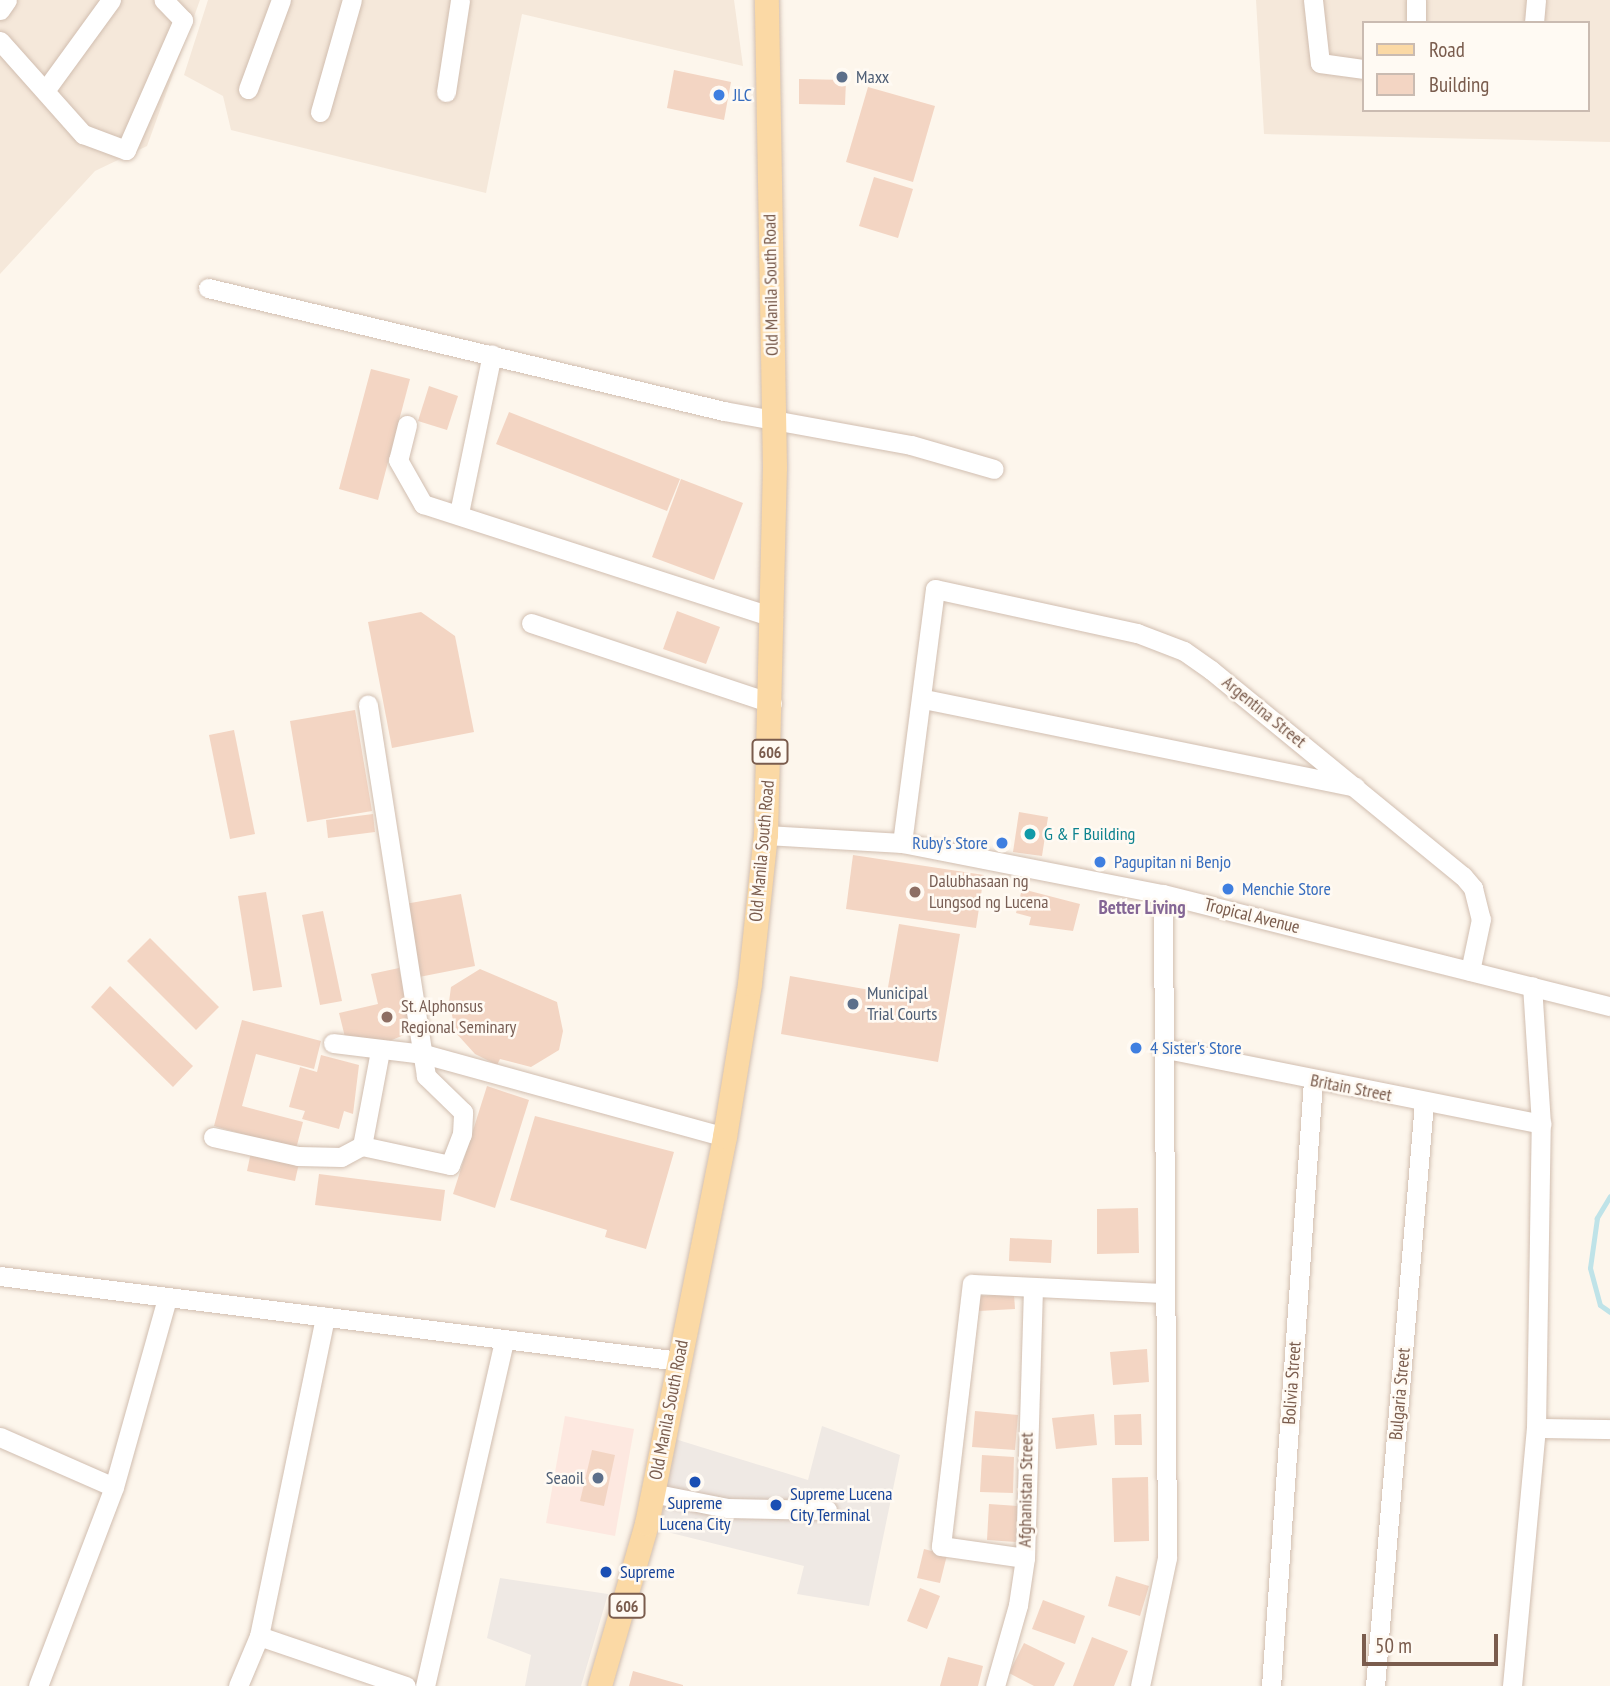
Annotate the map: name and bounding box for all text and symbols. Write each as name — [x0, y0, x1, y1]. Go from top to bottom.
legend — [1362, 21, 1589, 112]
text: Road — [1429, 36, 1465, 63]
place label: Maxx — [856, 66, 889, 88]
marker: Maxx — [834, 69, 850, 85]
text: Building — [1429, 71, 1489, 98]
place label: JLC — [733, 84, 752, 106]
marker: JLC — [711, 87, 727, 103]
street label: Old Manila South Road — [759, 214, 783, 356]
street label: Argentina Street — [1218, 672, 1310, 752]
road number: 606 — [751, 740, 789, 764]
street label: Old Manila South Road — [745, 779, 779, 923]
place label: G & F Building — [1044, 823, 1135, 845]
marker: G & F Building — [1022, 826, 1038, 842]
place label: Ruby's Store — [912, 832, 988, 854]
marker: Ruby's Store — [994, 835, 1010, 851]
place label: Pagupitan ni Benjo — [1114, 851, 1231, 873]
marker: Pagupitan ni Benjo — [1092, 854, 1108, 870]
place label: Dalubhasaan ng Lungsod ng Lucena — [929, 871, 1048, 914]
place label: Menchie Store — [1242, 878, 1331, 900]
marker: Menchie Store — [1220, 881, 1236, 897]
marker: Dalubhasaan ng Lungsod ng Lucena — [907, 884, 923, 900]
street label: Tropical Avenue — [1202, 894, 1302, 938]
district label: Better Living — [1098, 897, 1186, 919]
place label: Municipal Trial Courts — [867, 983, 937, 1026]
place label: St. Alphonsus Regional Seminary — [401, 996, 516, 1038]
marker: Municipal Trial Courts — [845, 996, 861, 1012]
marker: St. Alphonsus Regional Seminary — [379, 1009, 395, 1025]
place label: 4 Sister's Store — [1150, 1037, 1242, 1059]
marker: 4 Sister's Store — [1128, 1040, 1144, 1056]
street label: Britain Street — [1309, 1070, 1393, 1106]
street label: Old Manila South Road — [645, 1338, 693, 1482]
street label: Bolivia Street — [1278, 1341, 1306, 1425]
street label: Bulgaria Street — [1385, 1347, 1415, 1441]
street label: Afghanistan Street — [1014, 1432, 1038, 1548]
place label: Seaoil — [546, 1467, 584, 1489]
marker: Seaoil — [590, 1470, 606, 1486]
marker: Supreme Lucena City — [687, 1474, 703, 1490]
place label: Supreme Lucena City Terminal — [790, 1484, 892, 1526]
place label: Supreme Lucena City — [659, 1493, 731, 1536]
marker: Supreme Lucena City Terminal — [768, 1497, 784, 1513]
place label: Supreme — [620, 1561, 675, 1583]
marker: Supreme — [598, 1564, 614, 1580]
road number: 606 — [608, 1594, 646, 1618]
scale bar — [1365, 1620, 1502, 1664]
text: 50 m — [1375, 1632, 1412, 1659]

